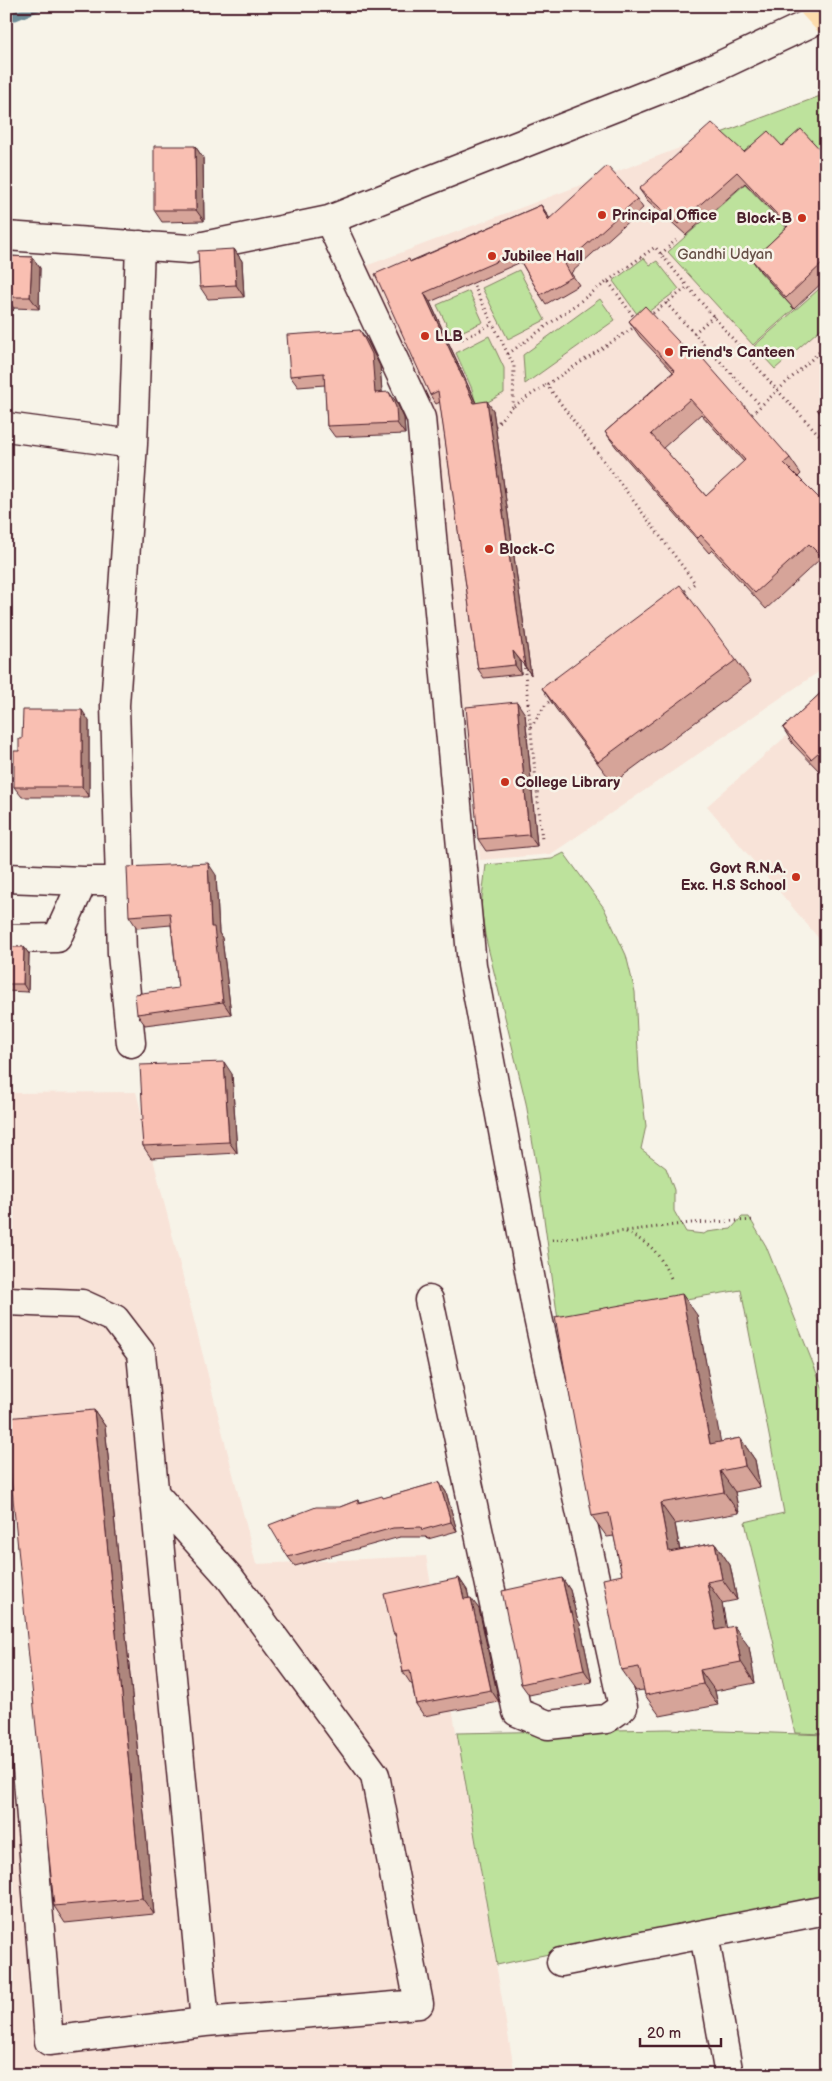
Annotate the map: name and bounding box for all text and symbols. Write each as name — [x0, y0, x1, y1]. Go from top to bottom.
place label: Principal Office — [612, 206, 717, 225]
marker: Principal Office — [596, 209, 608, 221]
place label: Block-B — [736, 209, 792, 228]
marker: Block-B — [796, 212, 808, 224]
park label: Gandhi Udyan — [677, 245, 773, 264]
place label: Jubilee Hall — [502, 247, 583, 266]
marker: Jubilee Hall — [486, 250, 498, 262]
place label: LLB — [435, 327, 463, 346]
marker: LLB — [419, 330, 431, 342]
place label: Friend's Canteen — [679, 343, 795, 362]
marker: Friend's Canteen — [663, 346, 675, 358]
place label: Block-C — [499, 540, 555, 559]
marker: Block-C — [483, 543, 495, 555]
place label: College Library — [515, 773, 620, 792]
marker: College Library — [499, 776, 511, 788]
place label: Govt R.N.A. Exc. H.S School — [681, 859, 786, 895]
marker: Govt R.N.A. Exc. H.S School — [790, 871, 802, 883]
scale bar — [640, 2016, 721, 2048]
text: 20 m — [647, 2024, 681, 2043]

